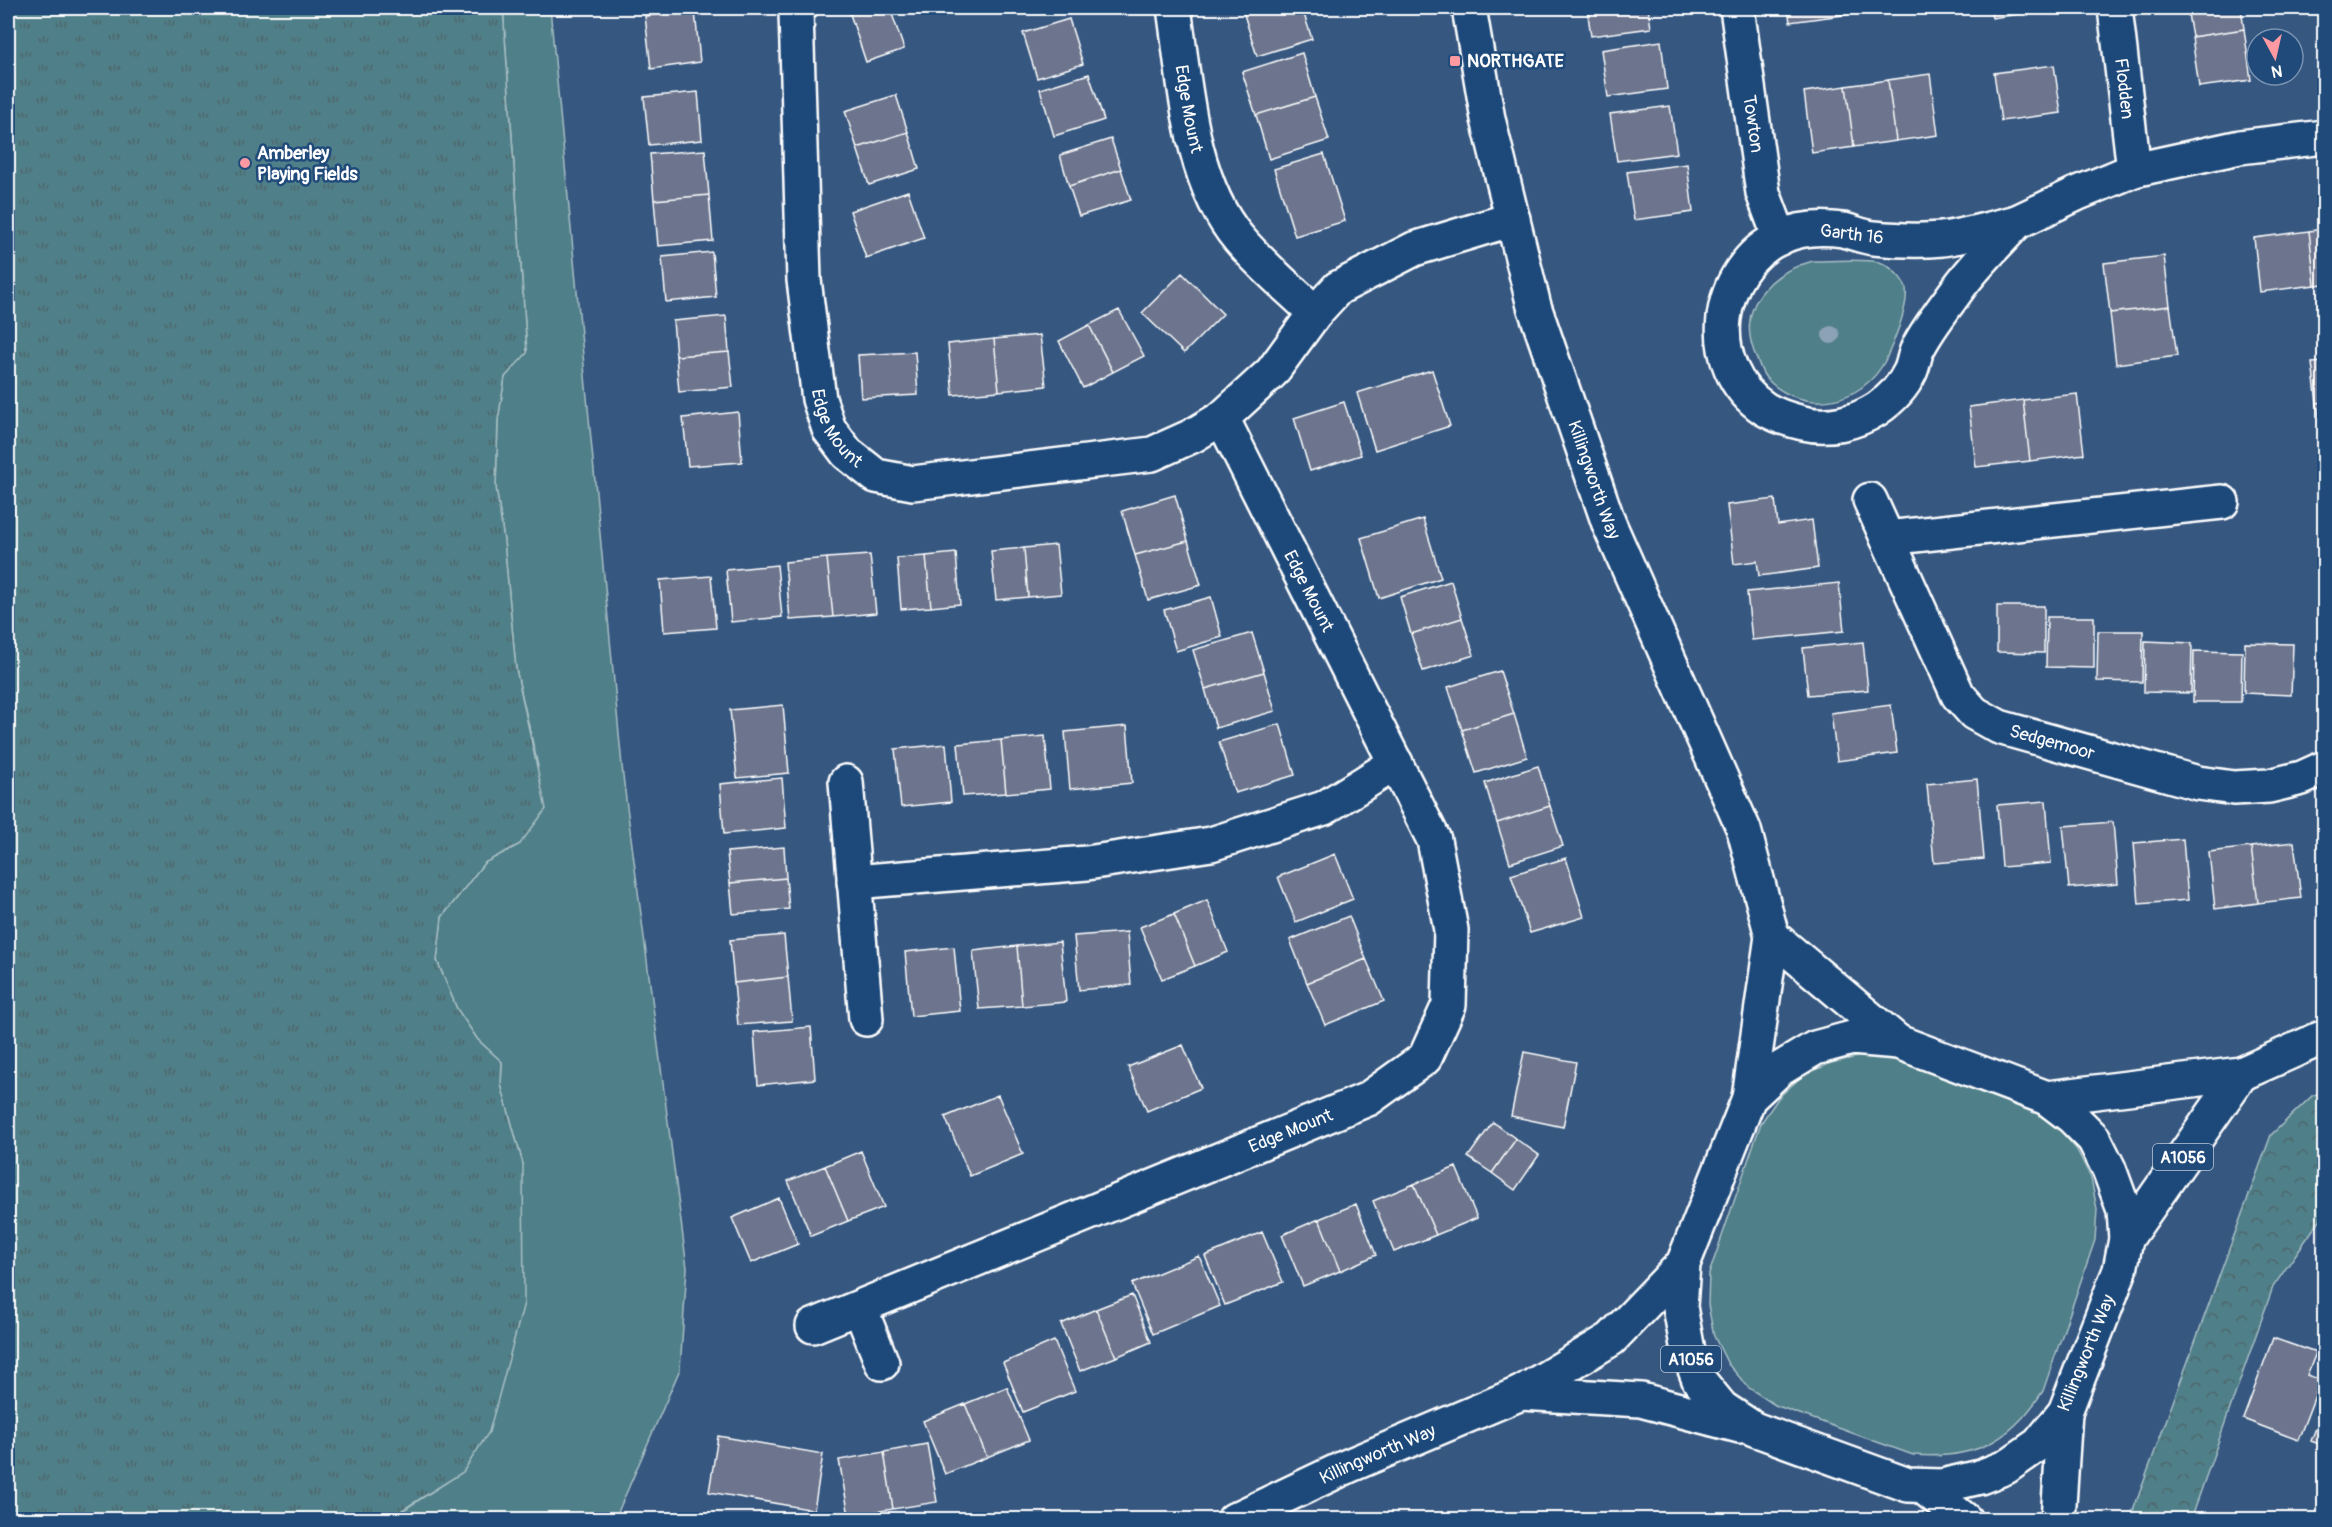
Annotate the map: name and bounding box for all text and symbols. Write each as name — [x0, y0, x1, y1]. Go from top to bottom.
north arrow — [2245, 27, 2305, 87]
place label: NORTHGATE — [1467, 50, 1565, 73]
marker: NORTHGATE — [1448, 54, 1462, 68]
street label: Flodden — [2109, 57, 2139, 120]
text: N — [2270, 60, 2284, 82]
street label: Edge Mount — [1170, 64, 1208, 156]
street label: Towton — [1737, 94, 1768, 154]
place label: Amberley Playing Fields — [257, 142, 358, 186]
marker: Amberley Playing Fields — [238, 156, 252, 170]
street label: Garth 16 — [1819, 219, 1885, 250]
street label: Edge Mount — [806, 388, 868, 473]
street label: Killingworth Way — [1562, 417, 1625, 543]
street label: Edge Mount — [1278, 546, 1339, 637]
street label: Sedgemoor — [2007, 720, 2098, 766]
street label: Edge Mount — [1245, 1103, 1337, 1159]
road number: A1056 — [2153, 1144, 2213, 1170]
street label: Killingworth Way — [2053, 1291, 2120, 1415]
road number: A1056 — [1661, 1346, 1721, 1372]
street label: Killingworth Way — [1316, 1419, 1440, 1490]

